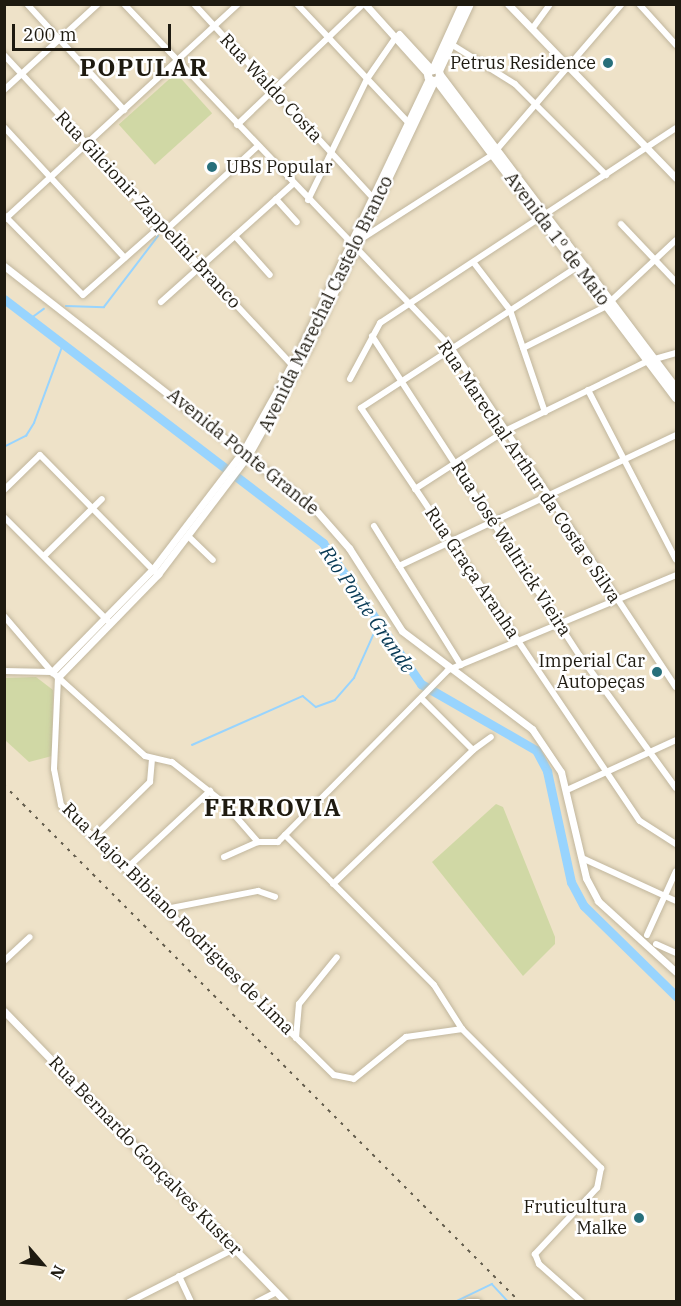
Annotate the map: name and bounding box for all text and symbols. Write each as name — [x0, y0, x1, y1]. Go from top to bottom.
scale bar — [15, 12, 174, 50]
text: 200 m — [23, 23, 77, 46]
street label: Rua Waldo Costa — [215, 29, 327, 147]
place label: Petrus Residence — [450, 52, 596, 74]
district label: POPULAR — [79, 54, 209, 82]
marker: Petrus Residence — [601, 56, 615, 70]
street label: Rua Gilcionir Zappelini Branco — [51, 107, 245, 313]
place label: UBS Popular — [226, 156, 332, 178]
marker: UBS Popular — [203, 158, 221, 176]
street label: Avenida 1º de Maio — [500, 168, 614, 310]
street label: Avenida Marechal Castelo Branco — [254, 172, 398, 436]
street label: Rua Marechal Arthur da Costa e Silva — [433, 337, 625, 607]
street label: Avenida Ponte Grande — [163, 384, 323, 520]
street label: Rua José Waltrick Vieira — [446, 458, 576, 640]
street label: Rua Graça Aranha — [420, 503, 524, 643]
water label: Rio Ponte Grande — [315, 541, 421, 677]
place label: Imperial Car Autopeças — [538, 651, 645, 694]
marker: Imperial Car Autopeças — [650, 665, 664, 679]
district label: FERROVIA — [204, 794, 342, 822]
street label: Rua Major Bibiano Rodrigues de Lima — [58, 799, 298, 1039]
street label: Rua Bernardo Gonçalves Kuster — [44, 1052, 246, 1260]
place label: Fruticultura Malke — [524, 1197, 627, 1240]
marker: Fruticultura Malke — [632, 1211, 646, 1225]
north arrow — [12, 1234, 72, 1294]
text: N — [46, 1262, 70, 1283]

